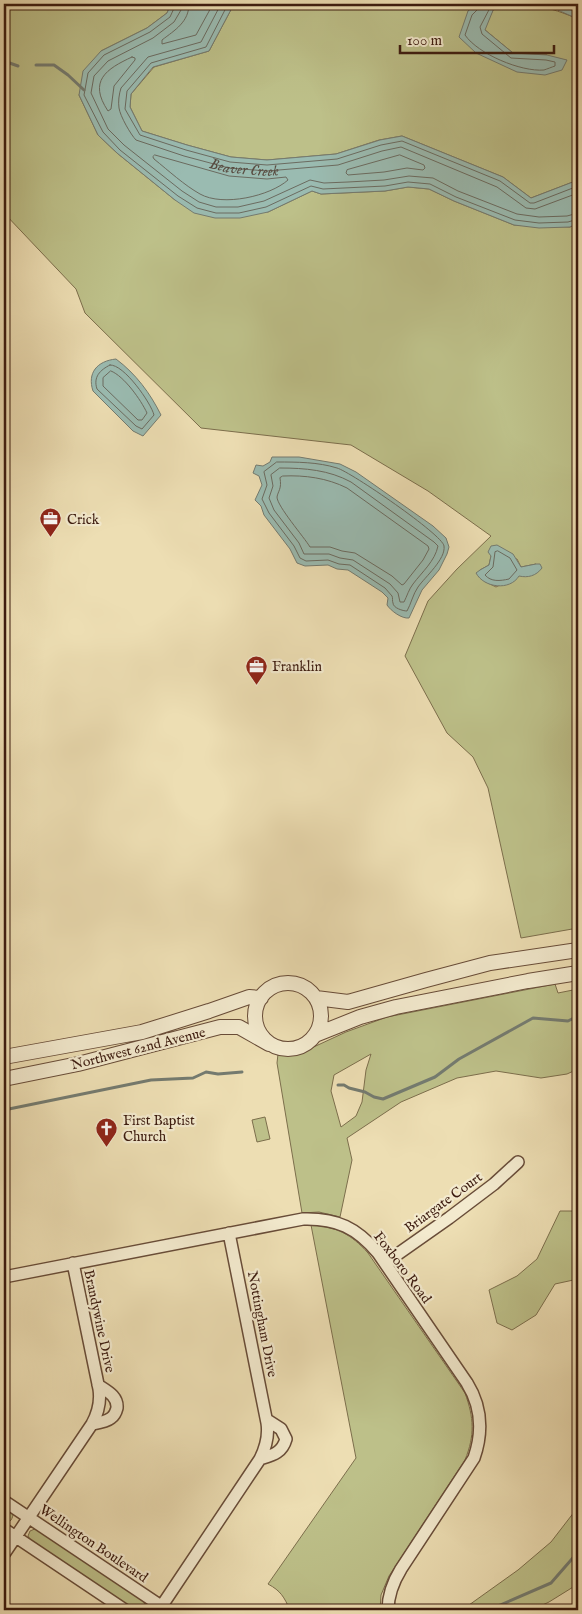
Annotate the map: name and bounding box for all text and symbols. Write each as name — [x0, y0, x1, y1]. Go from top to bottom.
scale bar — [400, 22, 553, 54]
text: 100 m — [407, 31, 443, 50]
water label: Beaver Creek — [207, 154, 279, 181]
office icon: Crick — [39, 507, 63, 538]
place label: Crick — [67, 511, 100, 529]
office icon: Franklin — [244, 654, 268, 685]
place label: Franklin — [272, 658, 322, 676]
street label: Northwest 62nd Avenue — [69, 1023, 208, 1074]
place label: First Baptist Church — [123, 1112, 195, 1146]
church icon: First Baptist Church — [95, 1116, 119, 1147]
street label: Briargate Court — [401, 1168, 486, 1237]
street label: Foxboro Road — [369, 1228, 435, 1308]
street label: Brandywine Drive — [79, 1268, 119, 1375]
street label: Nottingham Drive — [243, 1270, 281, 1379]
street label: Wellington Boulevard — [36, 1501, 152, 1587]

